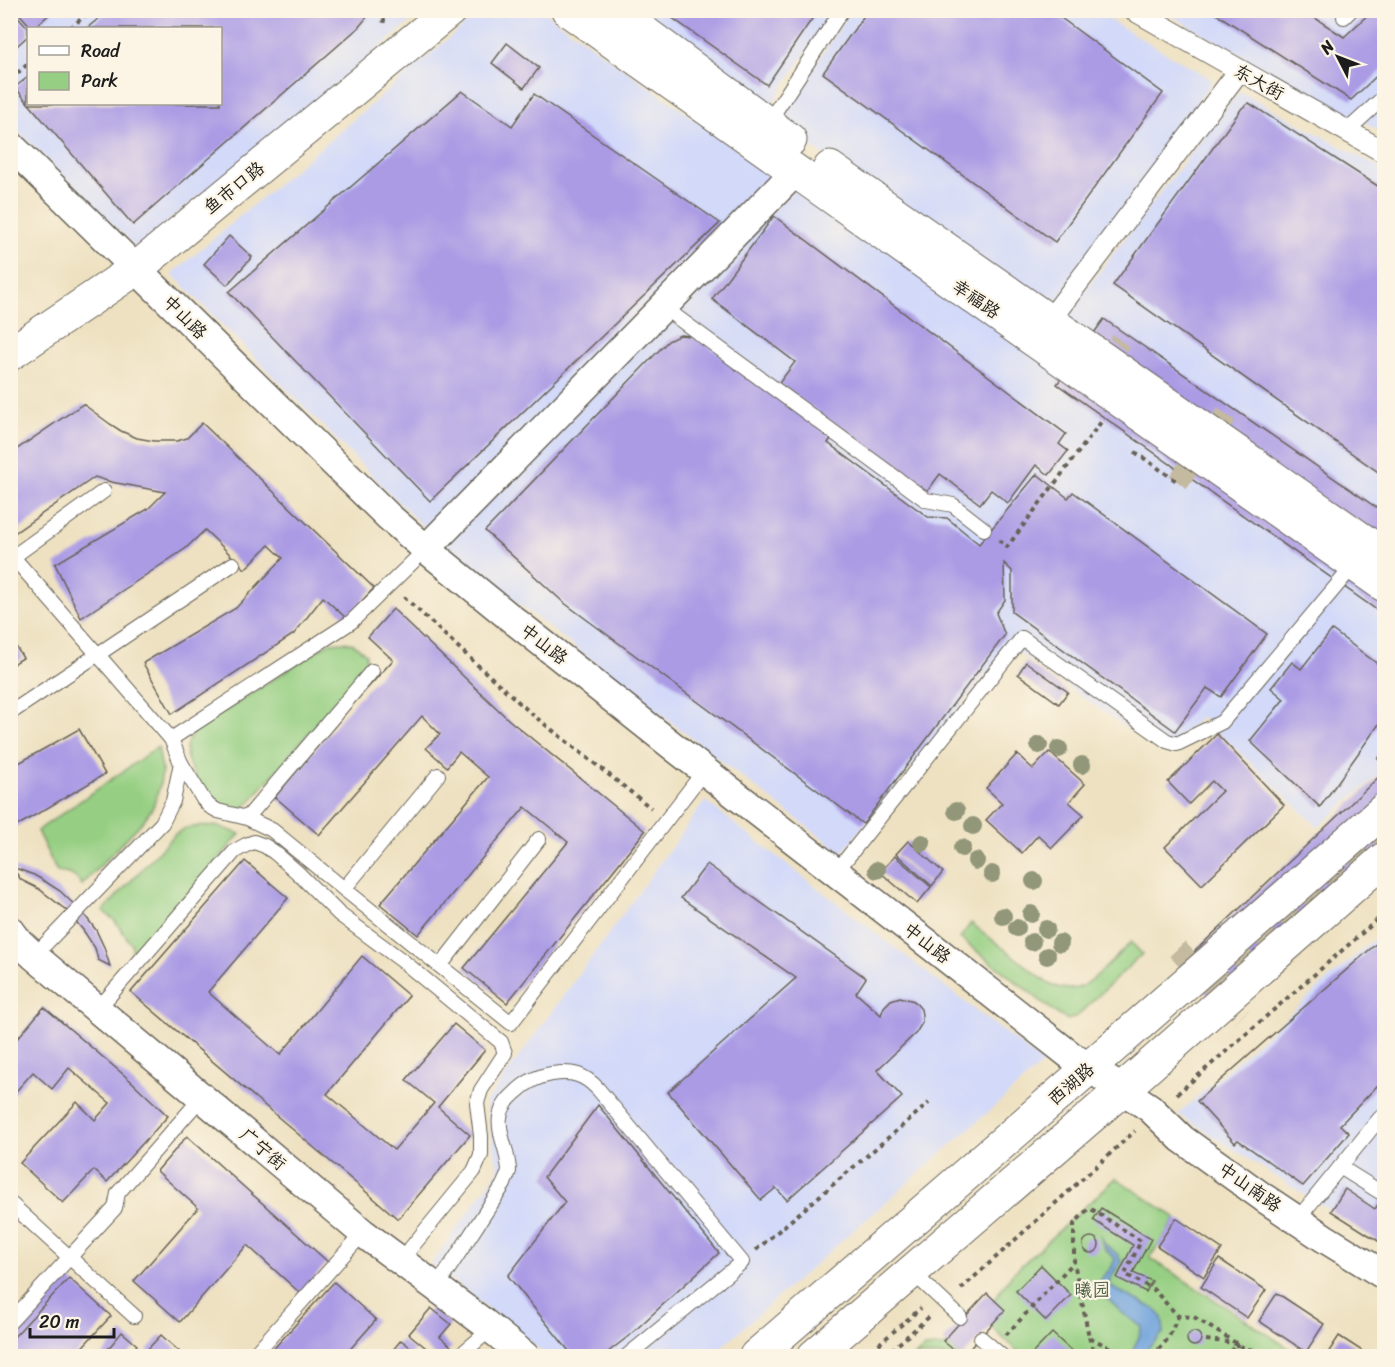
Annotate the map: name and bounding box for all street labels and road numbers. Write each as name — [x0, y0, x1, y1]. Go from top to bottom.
street label: 东大街 — [1228, 55, 1290, 109]
street label: 鱼市口路 — [196, 153, 272, 223]
street label: 幸福路 — [945, 270, 1007, 328]
street label: 中山路 — [155, 287, 215, 347]
street label: 中山路 — [513, 615, 575, 673]
street label: 中山路 — [896, 914, 958, 972]
street label: 西湖路 — [1040, 1054, 1102, 1114]
street label: 广宁街 — [232, 1119, 294, 1179]
street label: 中山南路 — [1211, 1153, 1289, 1221]

